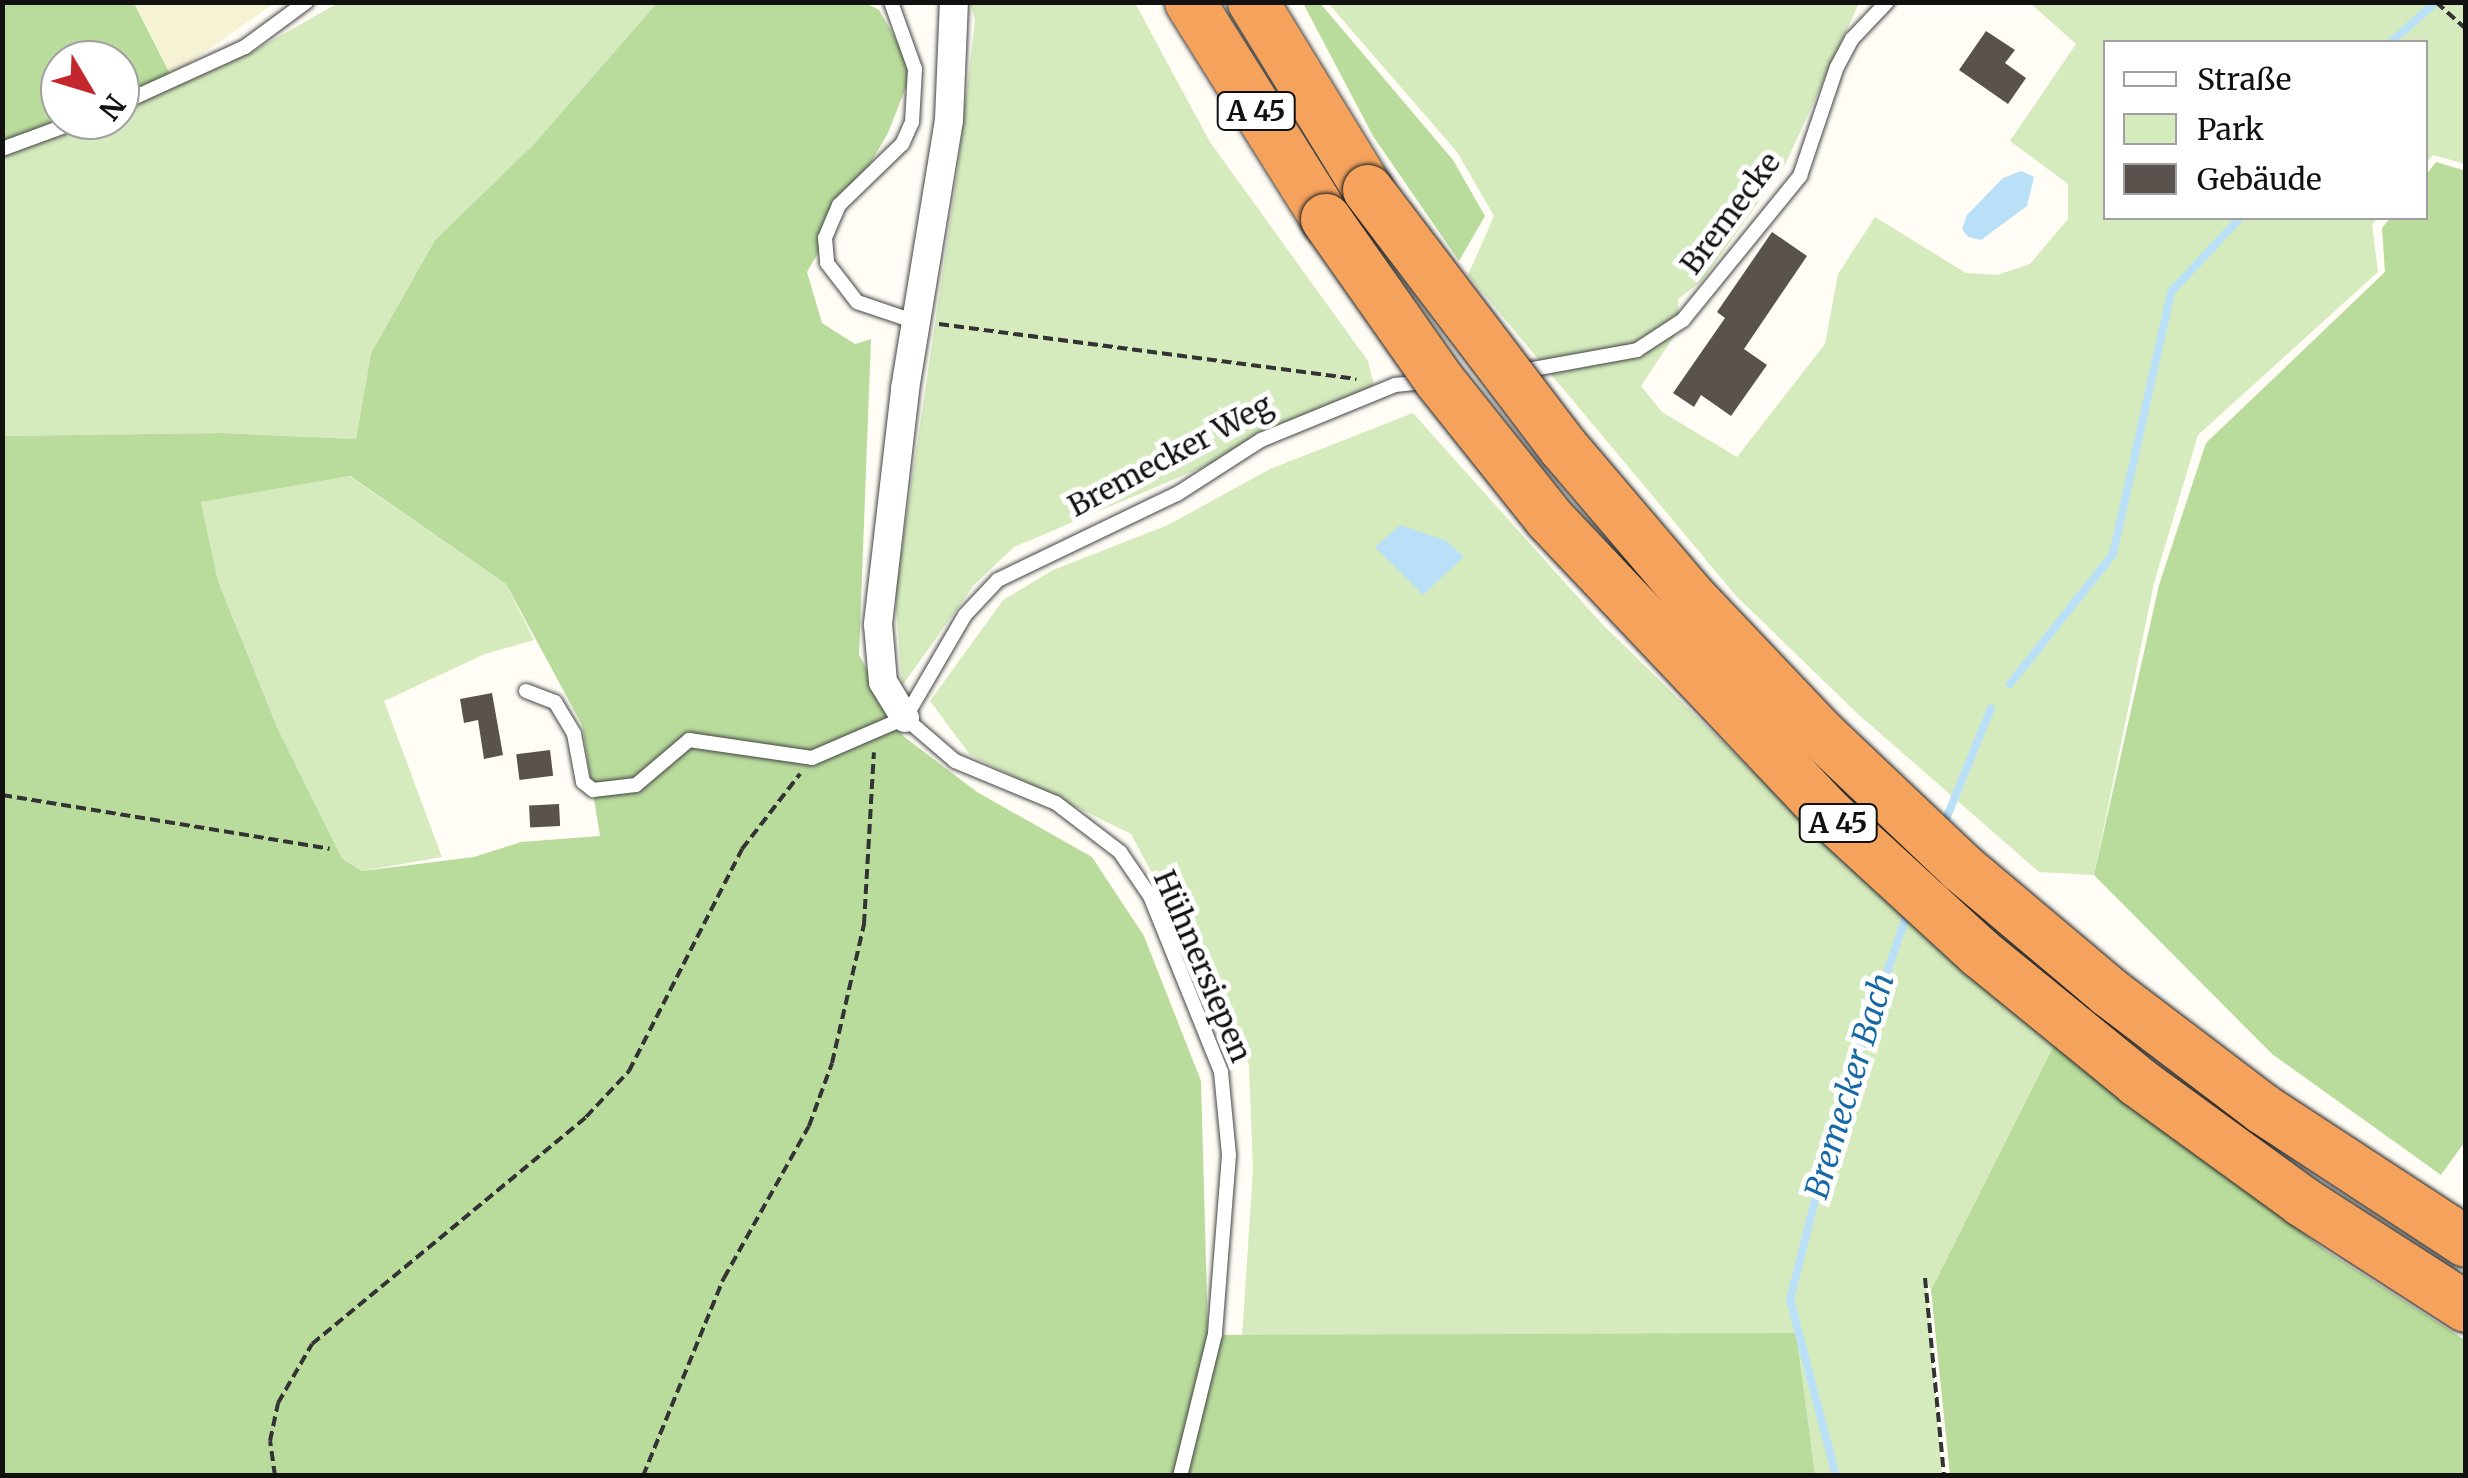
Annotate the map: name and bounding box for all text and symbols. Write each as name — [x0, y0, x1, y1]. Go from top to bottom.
north arrow — [40, 40, 140, 140]
legend — [2103, 40, 2428, 220]
text: Straße — [2197, 60, 2291, 98]
text: N — [91, 87, 133, 127]
road number: A 45 — [1216, 88, 1296, 134]
text: Park — [2197, 110, 2264, 148]
street label: Bremecke — [1673, 145, 1787, 281]
text: Gebäude — [2197, 160, 2322, 198]
street label: Bremecker Weg — [1062, 386, 1278, 524]
road number: A 45 — [1798, 800, 1878, 846]
street label: Hühnersiepen — [1146, 865, 1260, 1067]
water label: Bremecker Bach — [1797, 969, 1903, 1203]

